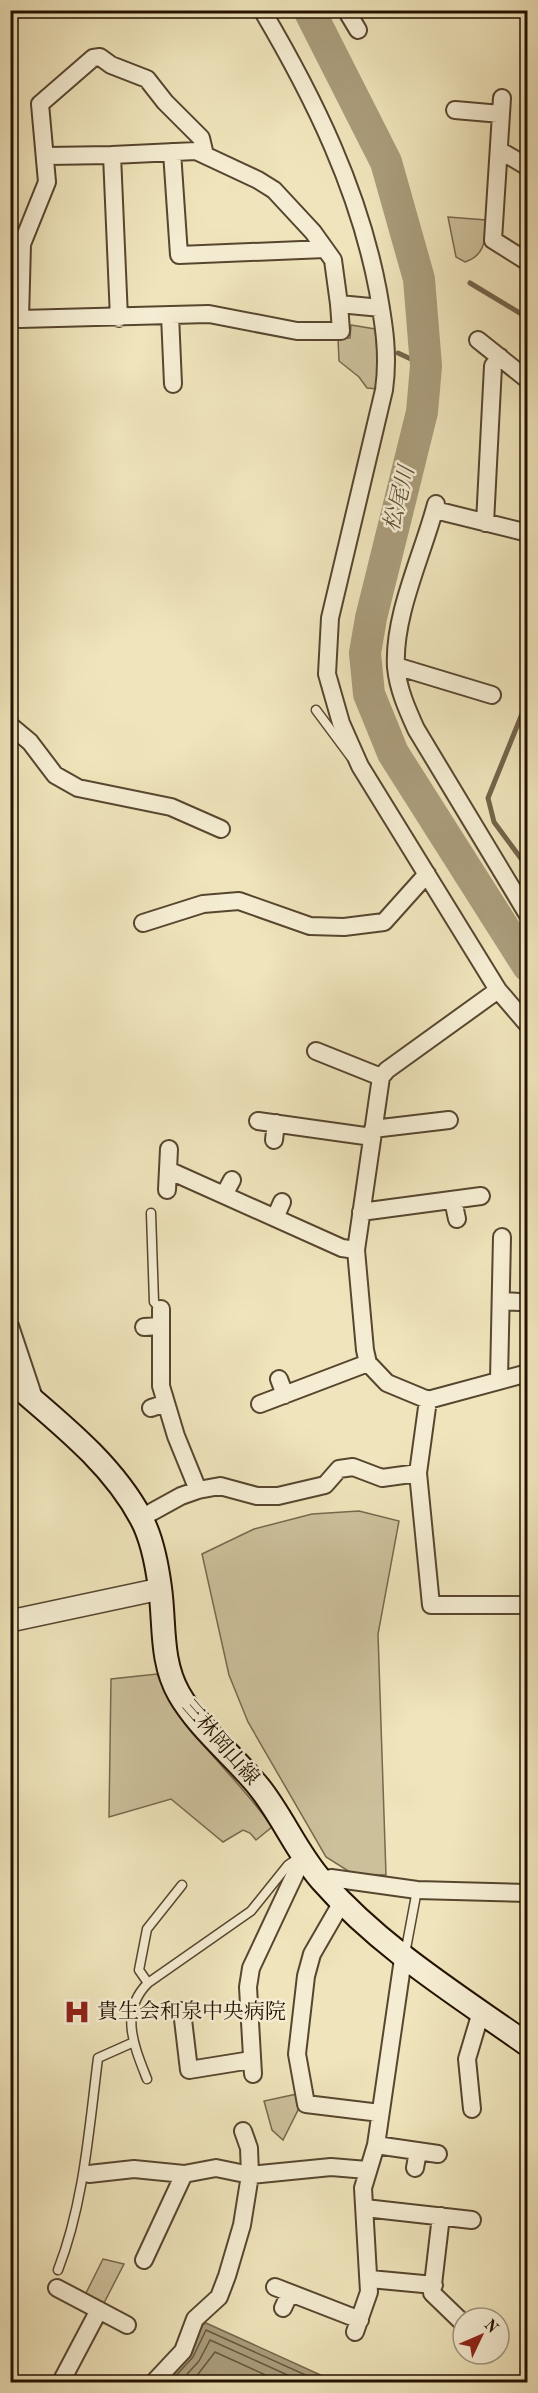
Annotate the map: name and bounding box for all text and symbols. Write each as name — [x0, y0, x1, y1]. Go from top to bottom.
water label: 松尾川 — [379, 462, 419, 534]
street label: 三林岡山線 — [178, 1695, 264, 1790]
hospital icon: 貴生会和泉中央病院 — [62, 1997, 92, 2027]
place label: 貴生会和泉中央病院 — [97, 2000, 286, 2023]
north arrow — [451, 2306, 511, 2366]
text: N — [480, 2317, 501, 2337]

